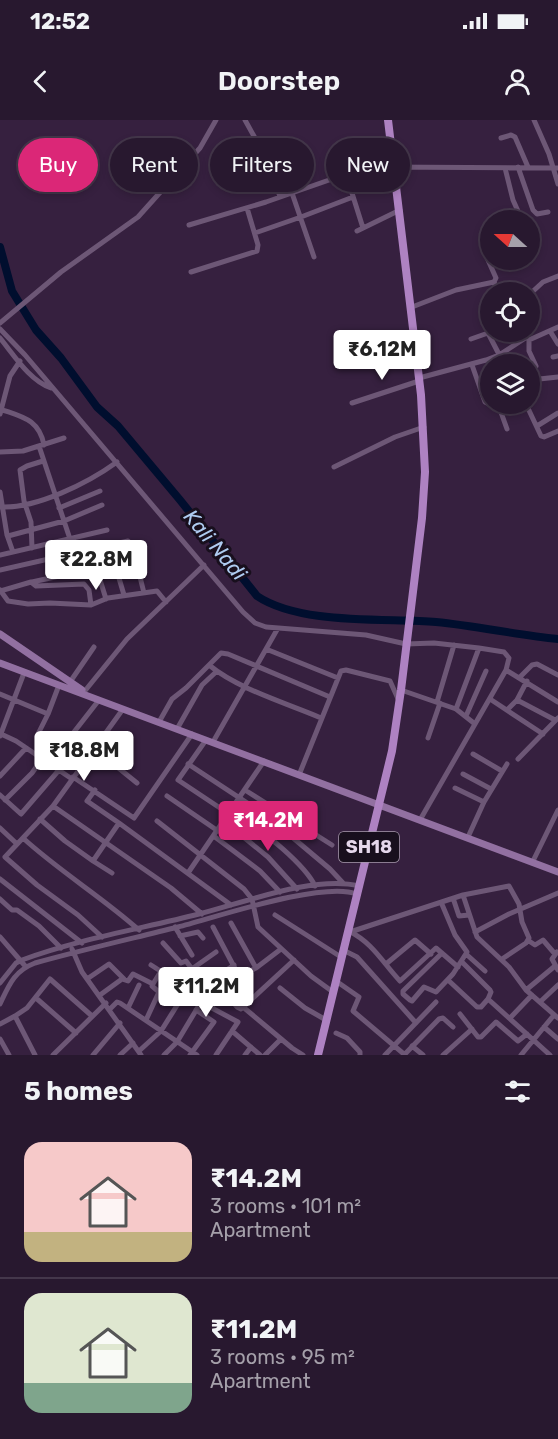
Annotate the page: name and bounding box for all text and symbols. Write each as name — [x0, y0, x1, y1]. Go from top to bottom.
text: 12:52 — [30, 8, 90, 35]
icon: back — [24, 65, 57, 98]
text: Doorstep — [218, 65, 340, 97]
icon: person — [501, 65, 534, 98]
chip: Buy — [18, 138, 98, 192]
chip: Rent — [110, 138, 198, 192]
chip: Filters — [210, 138, 314, 192]
chip: New — [326, 138, 410, 192]
north arrow — [480, 210, 540, 270]
map controls — [480, 210, 540, 414]
button: locate — [480, 282, 540, 342]
pin: ₹6.12M — [333, 330, 431, 381]
text: ₹6.12M — [348, 337, 416, 361]
button: layers — [480, 354, 540, 414]
water label: Kali Nadi — [179, 504, 253, 586]
pin: ₹22.8M — [47, 540, 145, 591]
text: ₹22.8M — [59, 547, 133, 571]
pin: ₹18.8M — [35, 731, 133, 782]
text: ₹18.8M — [48, 738, 120, 762]
pin: ₹14.2M — [219, 801, 317, 852]
text: ₹14.2M — [233, 808, 303, 832]
road number: SH18 — [339, 832, 399, 862]
pin: ₹11.2M — [157, 967, 255, 1018]
text: ₹11.2M — [172, 974, 240, 998]
icon: filters — [501, 1075, 534, 1108]
text: 5 homes — [24, 1076, 133, 1107]
text: ₹14.2M — [210, 1163, 302, 1194]
icon: home — [72, 1166, 144, 1238]
text: 3 rooms · 101 m² — [210, 1194, 361, 1218]
text: Apartment — [210, 1218, 311, 1242]
text: ₹11.2M — [210, 1314, 297, 1345]
icon: home — [72, 1317, 144, 1389]
text: 3 rooms · 95 m² — [210, 1345, 355, 1369]
text: Apartment — [210, 1369, 311, 1393]

